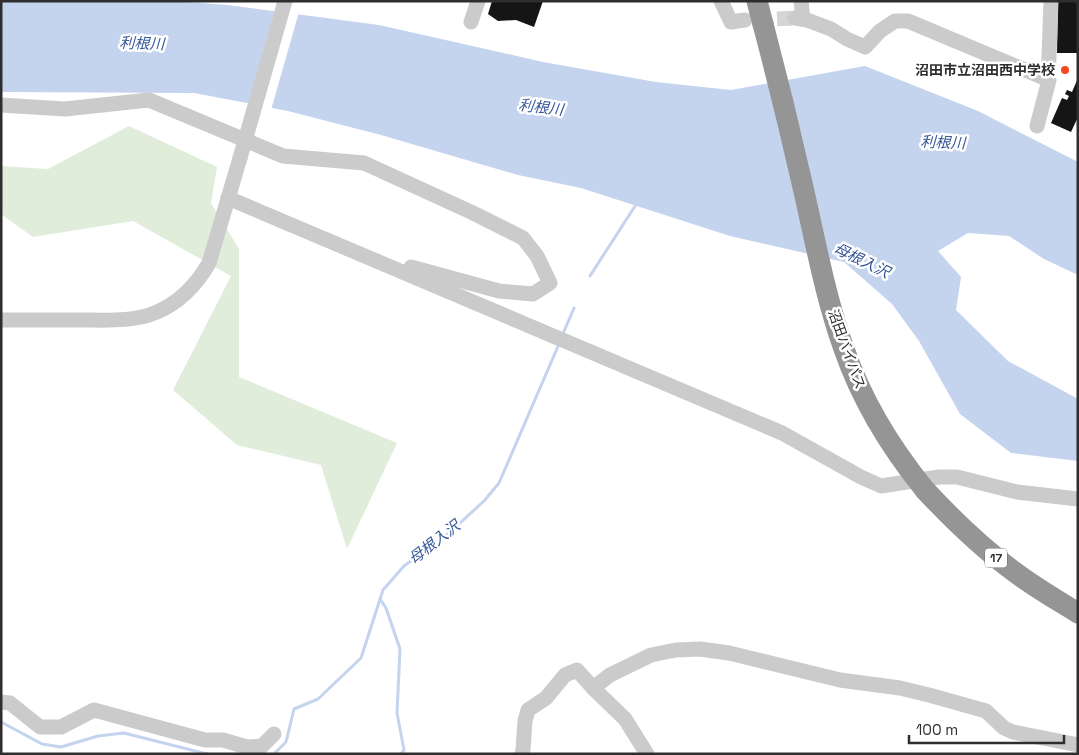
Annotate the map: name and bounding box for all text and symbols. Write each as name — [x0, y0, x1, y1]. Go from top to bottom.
water label: 利根川 — [119, 33, 167, 53]
place label: 沼田市立沼田西中学校 — [915, 61, 1055, 79]
marker: 沼田市立沼田西中学校 — [1059, 64, 1071, 76]
water label: 利根川 — [518, 95, 566, 119]
water label: 利根川 — [920, 132, 968, 152]
water label: 母根入沢 — [831, 238, 895, 283]
street label: 沼田バイパス — [824, 307, 870, 391]
water label: 母根入沢 — [405, 515, 465, 568]
road number: 17 — [985, 548, 1007, 568]
scale bar — [909, 712, 1064, 744]
text: 100 m — [916, 720, 958, 739]

